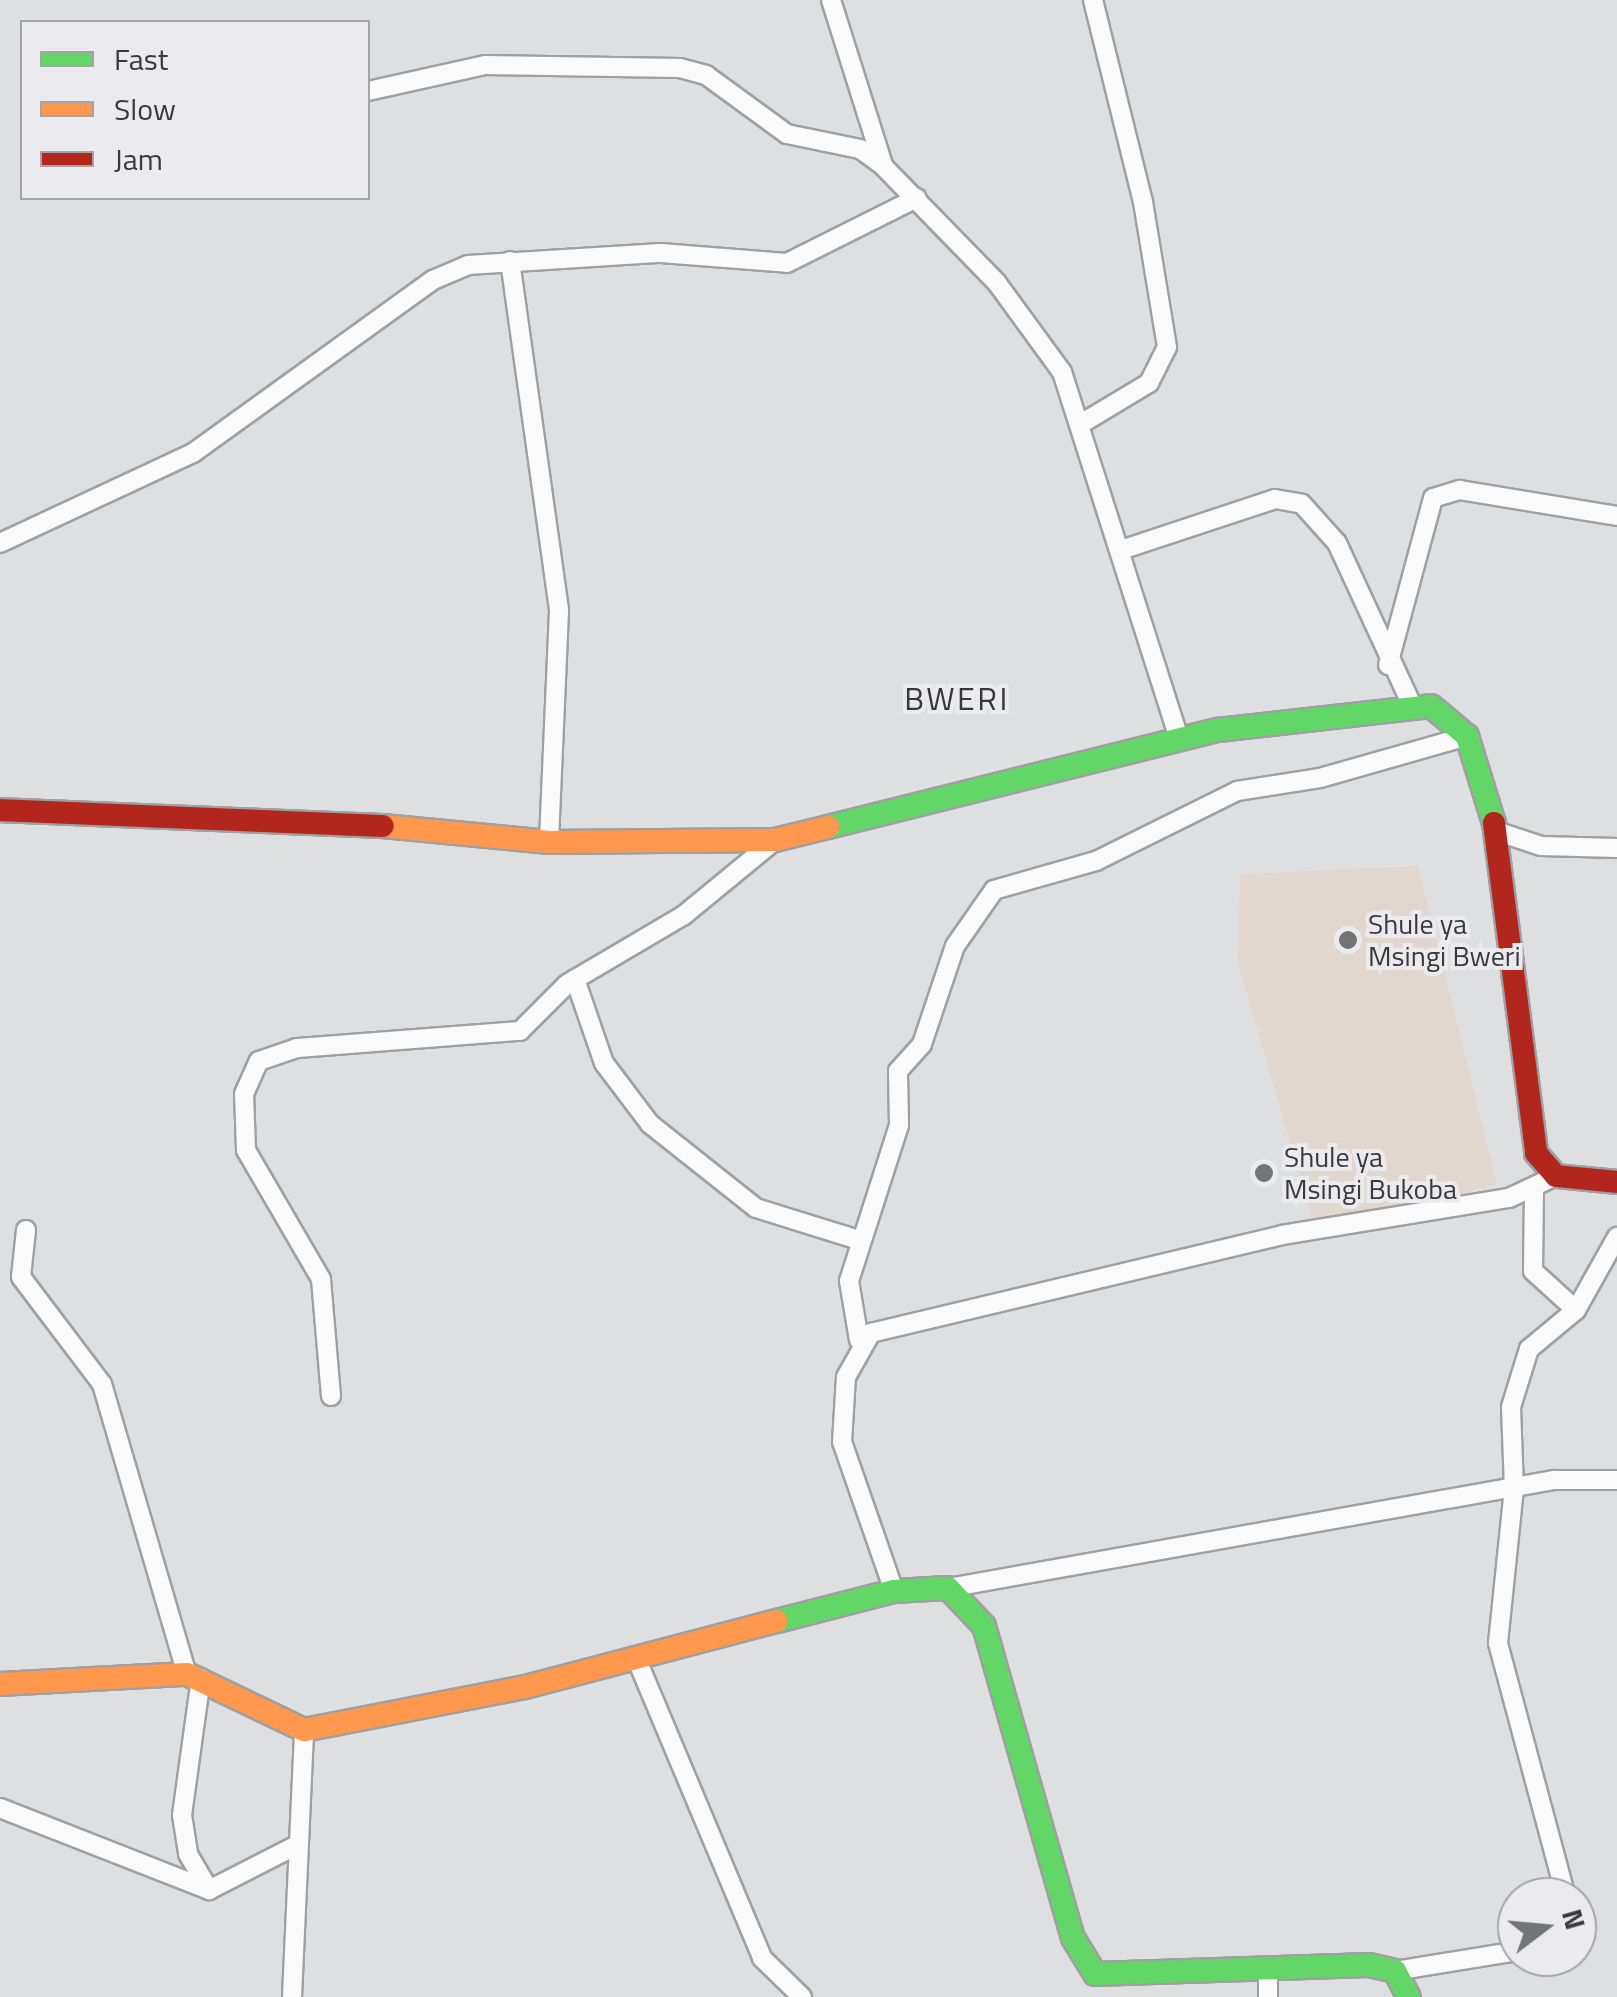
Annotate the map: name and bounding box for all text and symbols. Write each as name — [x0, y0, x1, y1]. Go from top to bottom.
legend — [20, 20, 370, 200]
text: Fast — [114, 36, 168, 82]
text: Slow — [114, 86, 176, 132]
text: Jam — [114, 136, 163, 182]
district label: BWERI — [904, 679, 1010, 717]
place label: Shule ya Msingi Bweri — [1368, 907, 1521, 973]
marker: Shule ya Msingi Bweri — [1337, 929, 1359, 951]
place label: Shule ya Msingi Bukoba — [1284, 1140, 1457, 1206]
marker: Shule ya Msingi Bukoba — [1253, 1162, 1275, 1184]
north arrow — [1497, 1877, 1597, 1977]
text: N — [1551, 1904, 1598, 1934]

